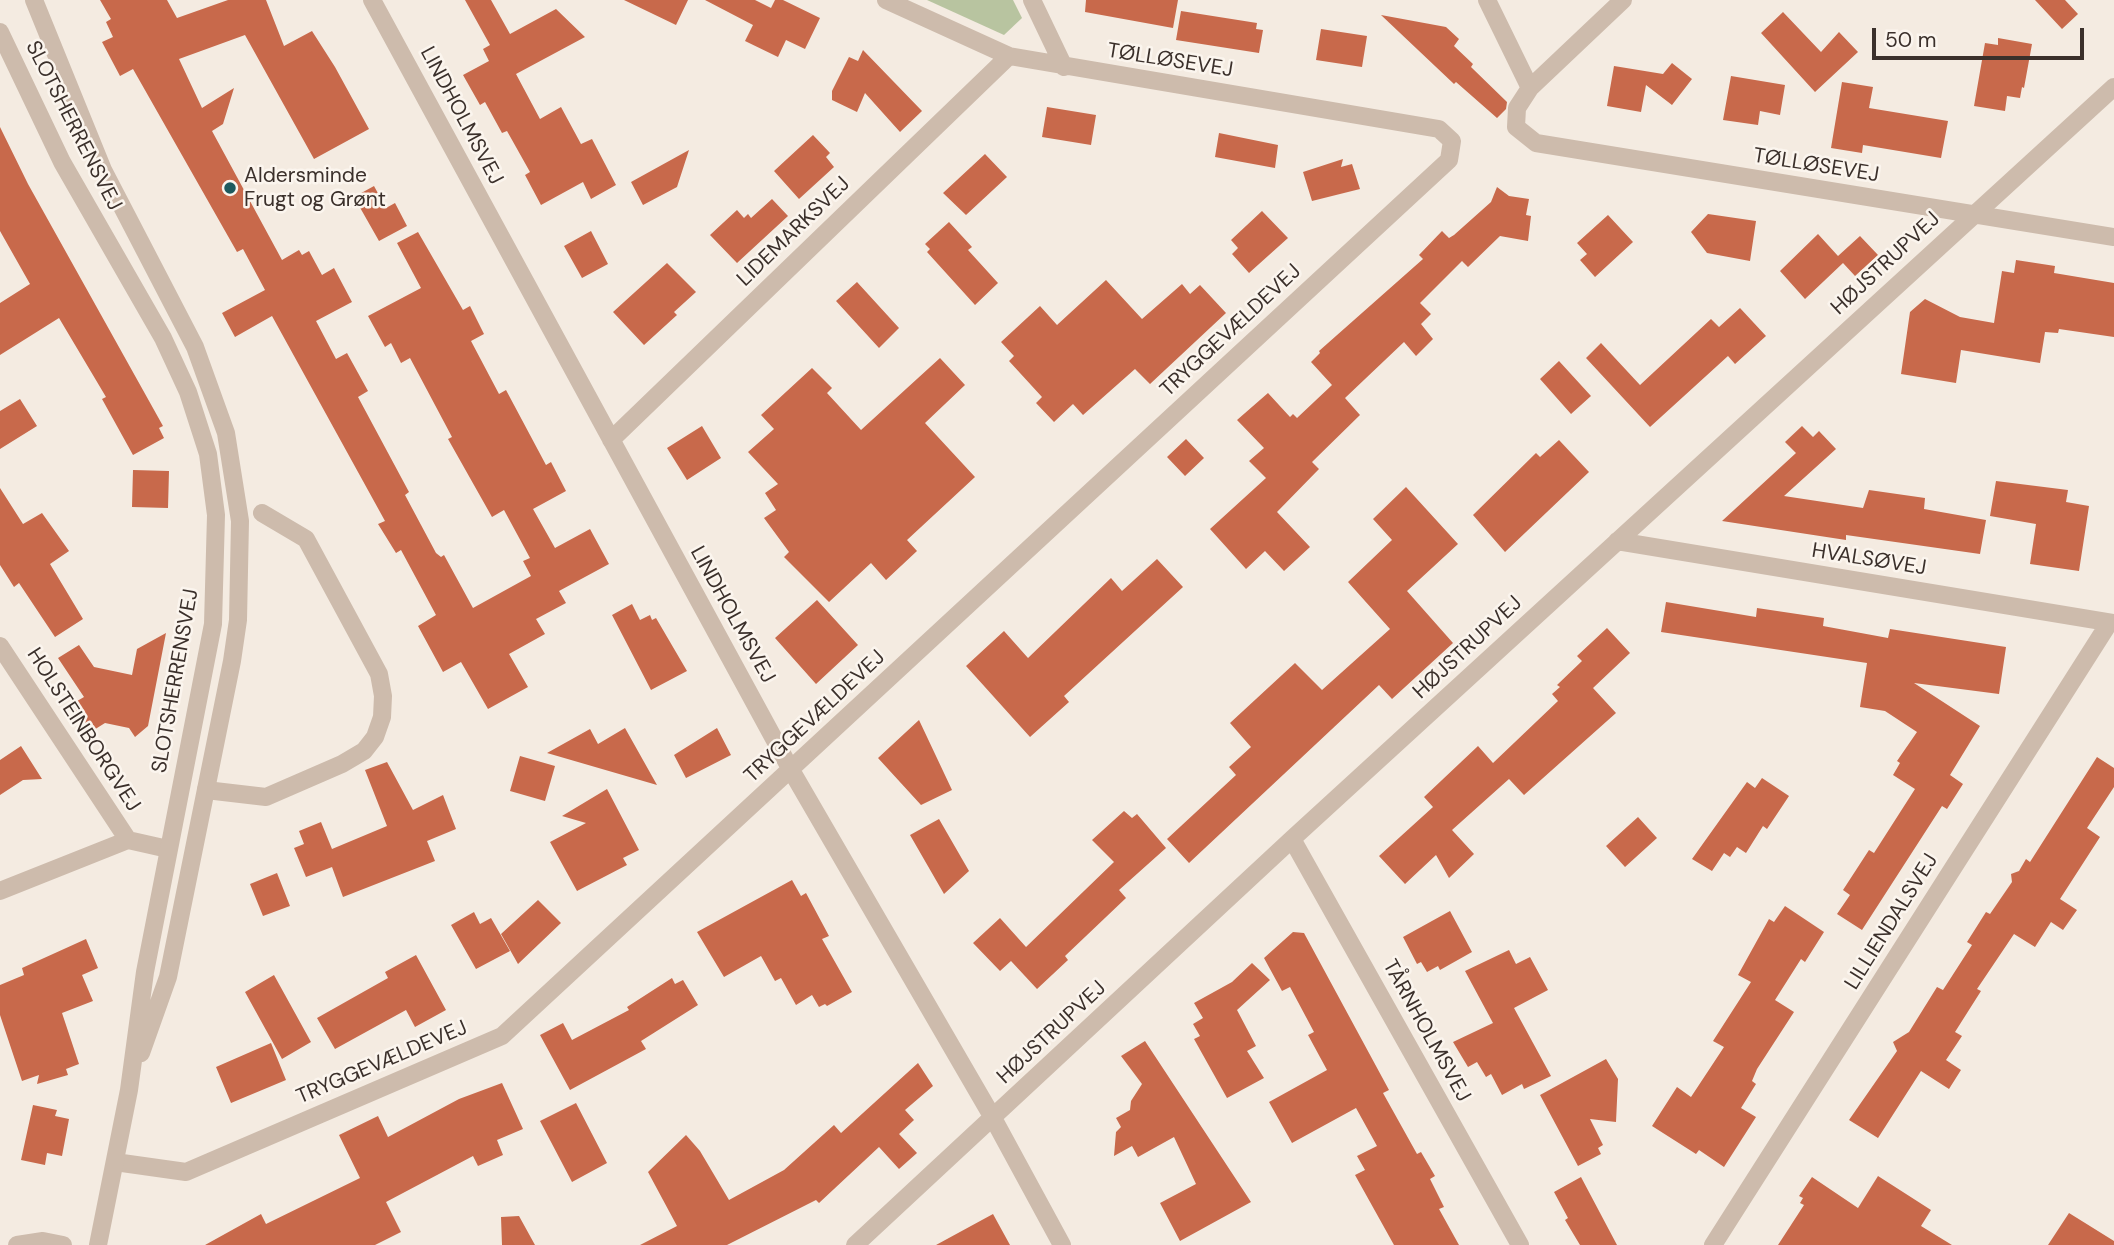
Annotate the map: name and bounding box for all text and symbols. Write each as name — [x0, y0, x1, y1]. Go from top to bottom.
scale bar — [1876, 14, 2088, 58]
text: 50 m — [1885, 26, 1936, 54]
street label: SLOTSHERRENSVEJ — [19, 37, 127, 215]
street label: TØLLØSEVEJ — [1105, 39, 1235, 83]
street label: LINDHOLMSVEJ — [414, 43, 508, 189]
street label: TØLLØSEVEJ — [1751, 144, 1881, 188]
place label: Aldersminde Frugt og Grønt — [244, 163, 386, 213]
street label: LIDEMARKSVEJ — [732, 172, 856, 292]
marker: Aldersminde Frugt og Grønt — [222, 180, 238, 196]
street label: HØJSTRUPVEJ — [1826, 207, 1946, 321]
street label: TRYGGEVÆLDEVEJ — [1156, 259, 1306, 403]
street label: HVALSØVEJ — [1810, 539, 1928, 581]
street label: LINDHOLMSVEJ — [684, 542, 780, 688]
street label: SLOTSHERRENSVEJ — [147, 587, 205, 775]
street label: HØJSTRUPVEJ — [1408, 591, 1528, 705]
street label: HOLSTEINBORGVEJ — [21, 644, 145, 816]
street label: TRYGGEVÆLDEVEJ — [740, 645, 890, 789]
street label: LILLIENDALSVEJ — [1840, 849, 1944, 995]
street label: TÅRNHOLMSVEJ — [1377, 956, 1475, 1106]
street label: HØJSTRUPVEJ — [992, 976, 1112, 1090]
street label: TRYGGEVÆLDEVEJ — [293, 1016, 471, 1110]

